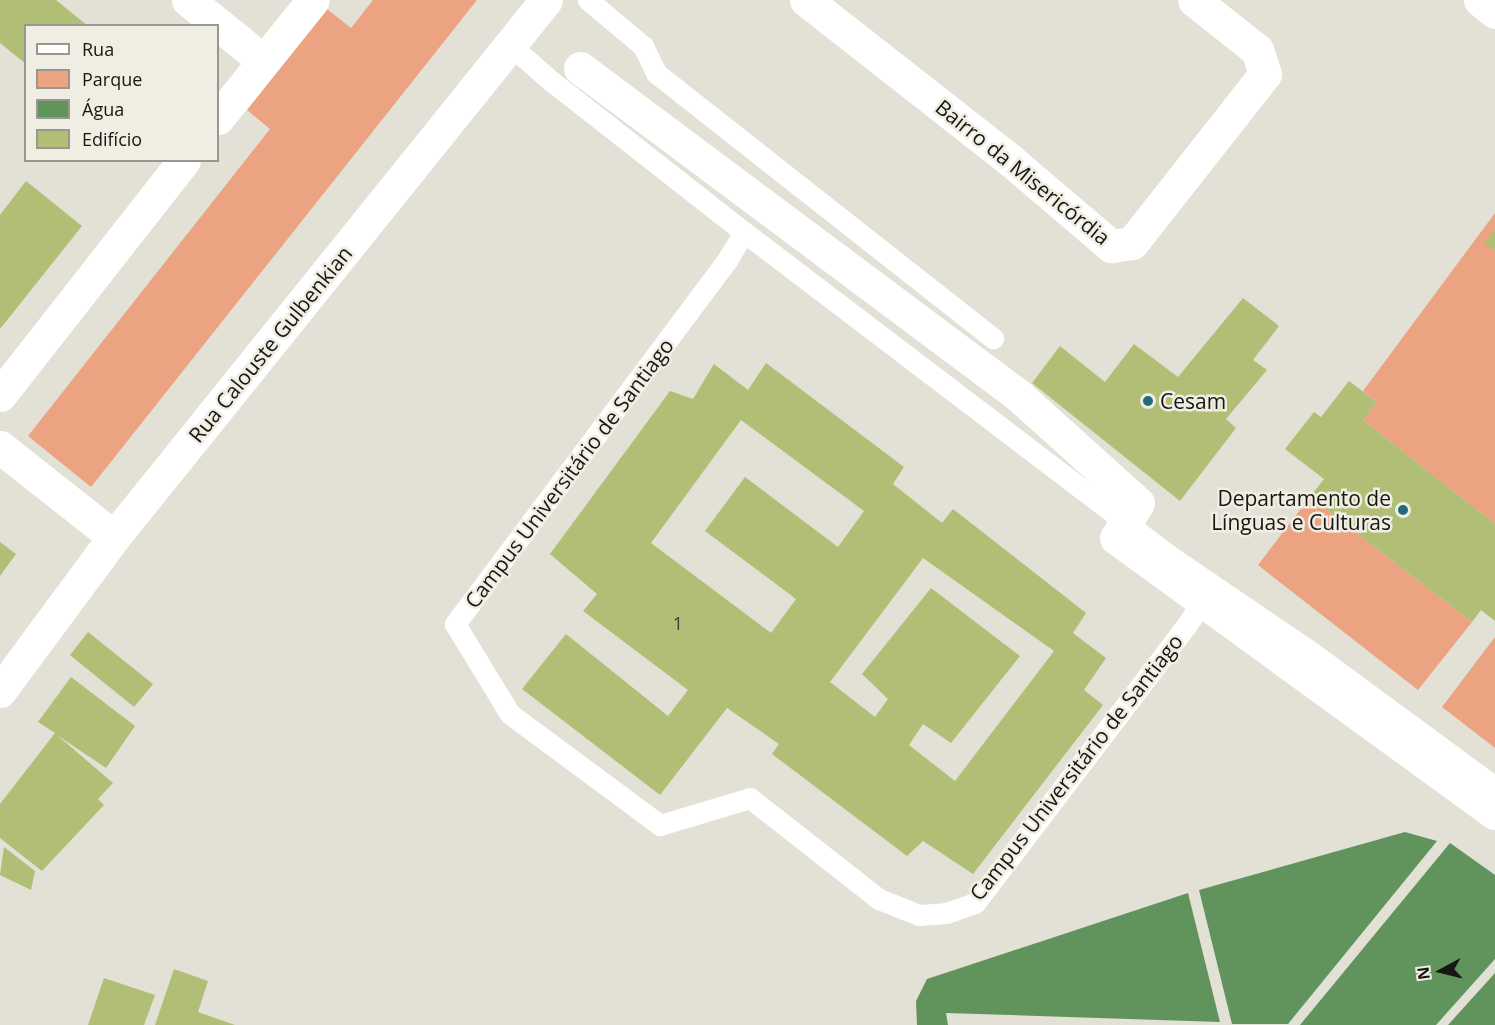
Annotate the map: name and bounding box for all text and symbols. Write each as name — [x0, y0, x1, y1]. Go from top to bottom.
legend — [24, 24, 219, 162]
text: Rua — [82, 37, 114, 61]
text: Parque — [82, 67, 142, 91]
street label: Bairro da Misericórdia — [931, 94, 1115, 250]
text: Água — [82, 97, 124, 121]
text: Edifício — [82, 127, 142, 151]
street label: Rua Calouste Gulbenkian — [183, 241, 357, 447]
street label: Campus Universitário de Santiago — [459, 333, 679, 613]
place label: Cesam — [1160, 388, 1226, 414]
marker: Cesam — [1141, 394, 1155, 408]
place label: Departamento de Línguas e Culturas — [1211, 485, 1391, 535]
marker: Departamento de Línguas e Culturas — [1396, 503, 1410, 517]
house number: 1 — [673, 612, 683, 634]
street label: Campus Universitário de Santiago — [964, 629, 1188, 905]
north arrow — [1411, 941, 1471, 1001]
text: N — [1411, 965, 1435, 981]

